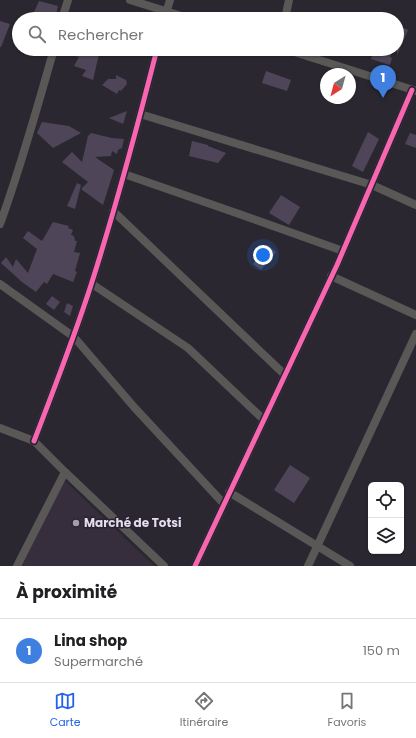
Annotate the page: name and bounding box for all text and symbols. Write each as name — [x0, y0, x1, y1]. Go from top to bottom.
search box — [12, 12, 404, 56]
icon: search — [26, 23, 48, 45]
text: Rechercher — [58, 24, 144, 45]
pin: 1 — [370, 65, 396, 98]
north arrow — [320, 68, 356, 104]
your location — [253, 245, 273, 265]
map controls — [368, 482, 404, 554]
button: locate — [368, 482, 404, 518]
place label: Marché de Totsi — [84, 514, 182, 531]
marker: Marché de Totsi — [71, 518, 81, 528]
button: layers — [368, 518, 404, 554]
text: À proximité — [16, 580, 117, 604]
text: Lina shop — [54, 630, 127, 651]
text: 1 — [27, 641, 31, 660]
text: 150 m — [363, 641, 400, 660]
text: Supermarché — [54, 652, 143, 671]
tab: Carte — [50, 690, 81, 731]
tab: Itinéraire — [180, 690, 228, 731]
tab: Favoris — [328, 690, 366, 731]

